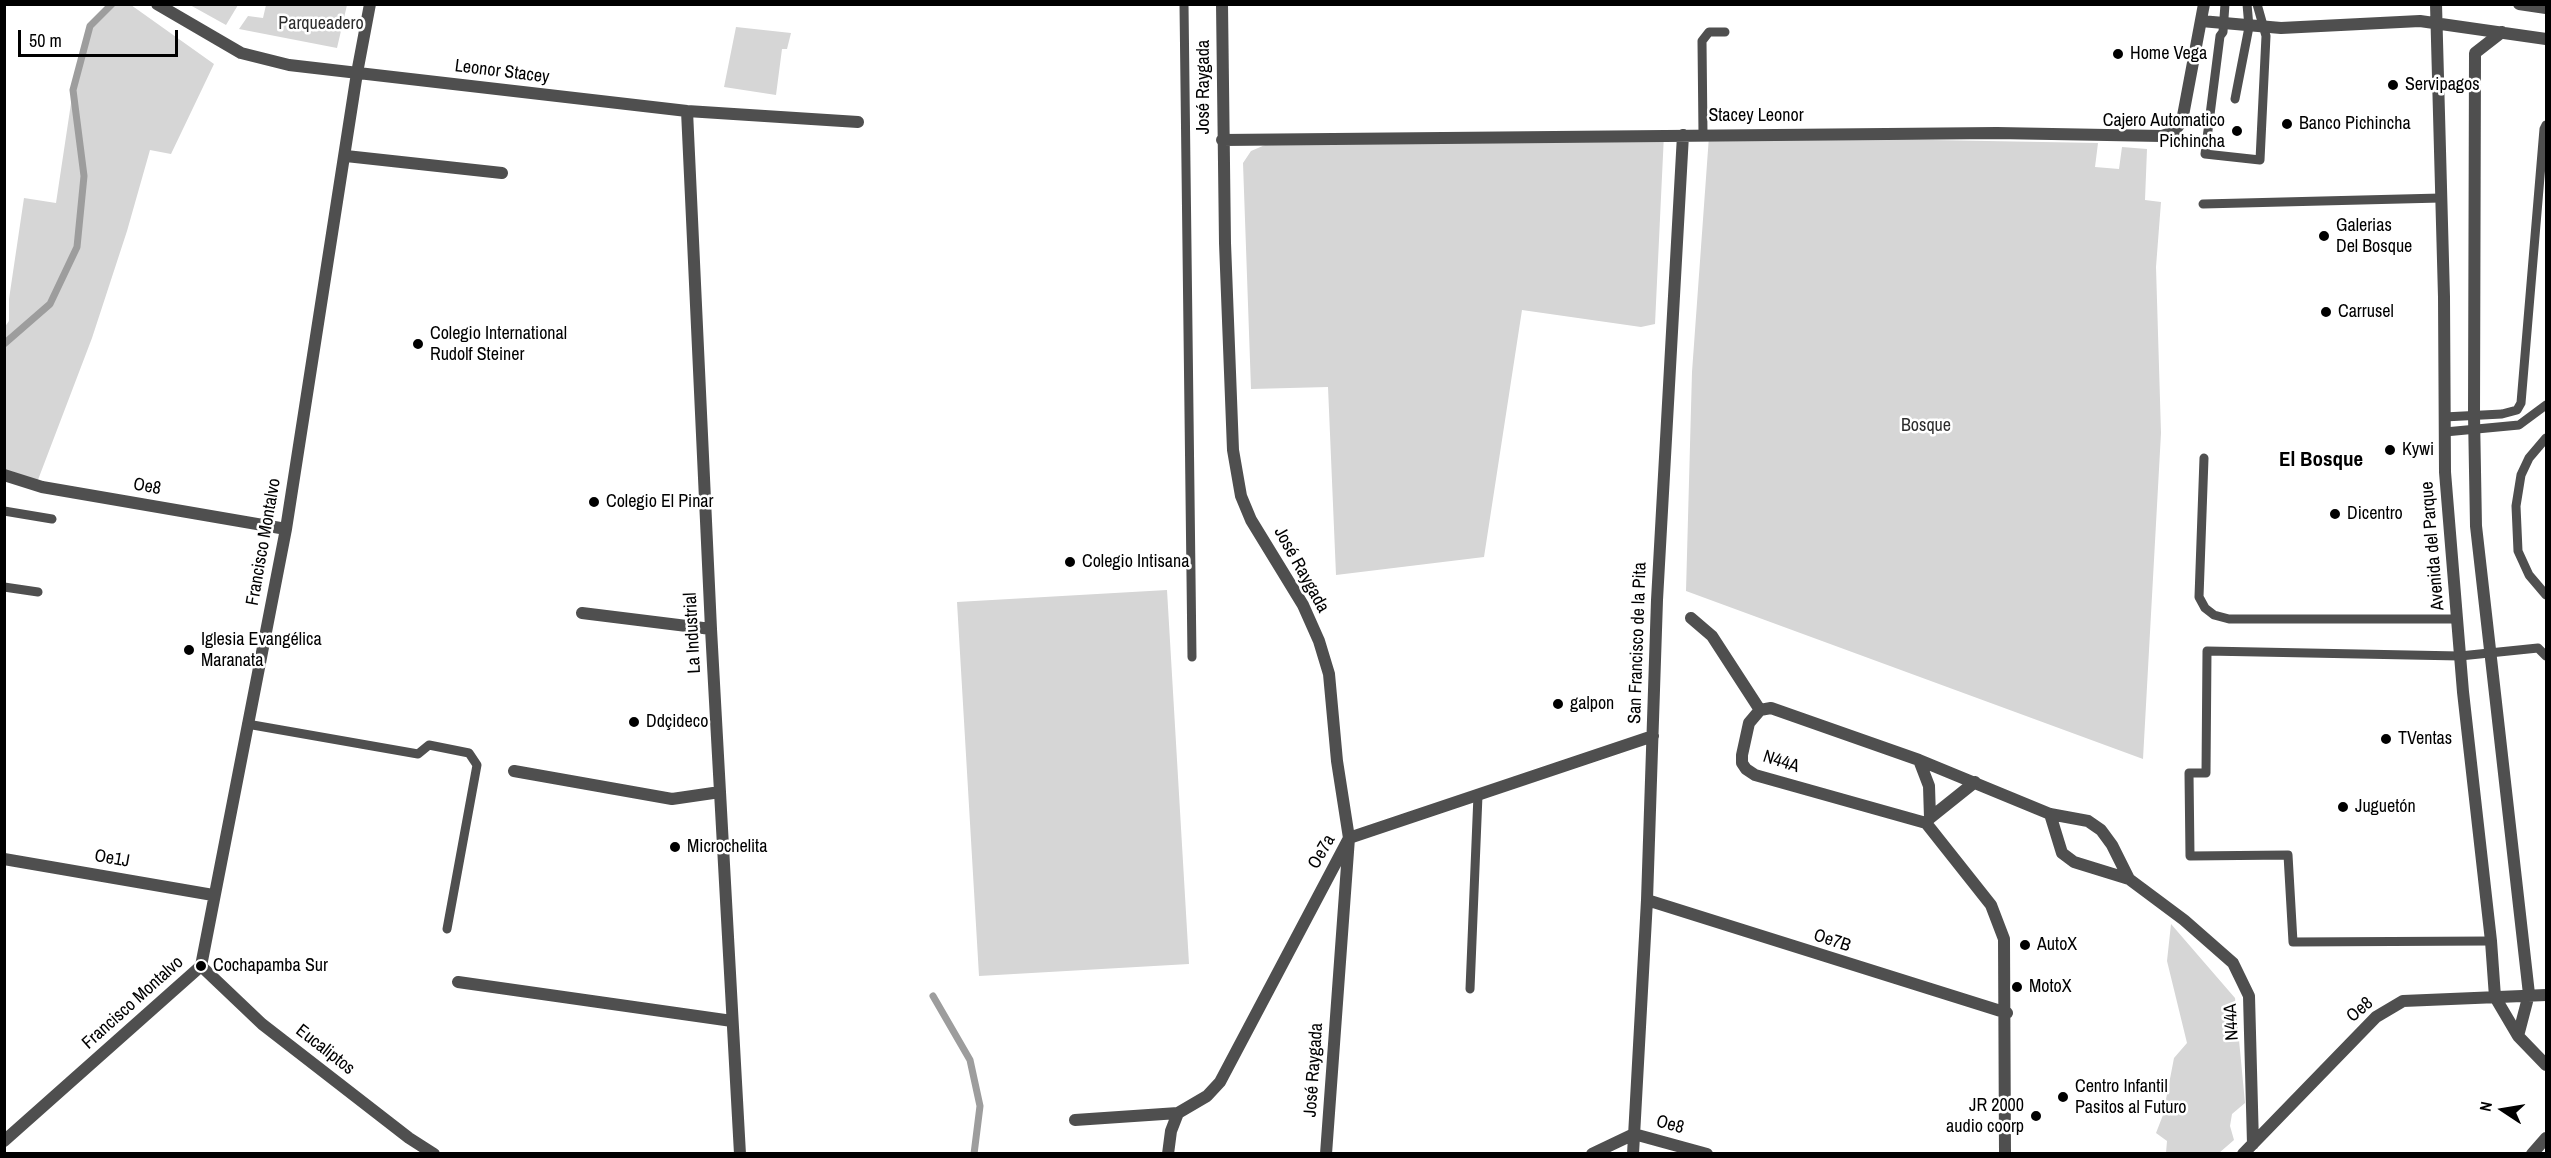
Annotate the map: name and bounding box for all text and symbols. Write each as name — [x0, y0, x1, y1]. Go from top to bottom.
park label: Parqueadero — [278, 13, 364, 35]
scale bar — [21, 18, 182, 56]
text: 50 m — [29, 28, 62, 53]
street label: José Raygada — [1193, 40, 1215, 134]
place label: Home Vega — [2130, 43, 2207, 65]
marker: Home Vega — [2111, 47, 2125, 61]
street label: Leonor Stacey — [453, 55, 551, 89]
place label: Servipagos — [2405, 74, 2480, 96]
marker: Servipagos — [2386, 78, 2400, 92]
street label: Stacey Leonor — [1708, 105, 1804, 127]
place label: Cajero Automatico Pichincha — [2103, 110, 2225, 152]
place label: Banco Pichincha — [2299, 113, 2411, 135]
marker: Banco Pichincha — [2280, 117, 2294, 131]
marker: Cajero Automatico Pichincha — [2230, 124, 2244, 138]
place label: Galerias Del Bosque — [2336, 215, 2412, 258]
marker: Galerias Del Bosque — [2317, 229, 2331, 243]
place label: Carrusel — [2338, 301, 2394, 323]
marker: Carrusel — [2319, 305, 2333, 319]
place label: Colegio International Rudolf Steiner — [430, 323, 567, 366]
marker: Colegio International Rudolf Steiner — [411, 337, 425, 351]
park label: Bosque — [1901, 415, 1951, 437]
place label: Kywi — [2402, 439, 2434, 461]
marker: Kywi — [2383, 443, 2397, 457]
district label: El Bosque — [2279, 447, 2363, 473]
street label: Oe8 — [131, 474, 163, 500]
street label: Francisco Montalvo — [242, 477, 286, 607]
street label: Avenida del Parque — [2417, 481, 2449, 611]
place label: Colegio El Pinar — [606, 491, 713, 513]
marker: Colegio El Pinar — [587, 495, 601, 509]
place label: Dicentro — [2347, 503, 2403, 525]
marker: Dicentro — [2328, 507, 2342, 521]
street label: José Raygada — [1269, 524, 1333, 616]
place label: Colegio Intisana — [1082, 551, 1189, 573]
marker: Colegio Intisana — [1063, 555, 1077, 569]
street label: San Francisco de la Pita — [1624, 562, 1652, 724]
street label: La Industrial — [680, 592, 706, 674]
place label: Iglesia Evangélica Maranata — [201, 629, 322, 672]
marker: Iglesia Evangélica Maranata — [182, 643, 196, 657]
place label: galpon — [1570, 693, 1614, 715]
marker: galpon — [1551, 697, 1565, 711]
place label: Ddçideco — [646, 711, 708, 733]
marker: Ddçideco — [627, 715, 641, 729]
place label: TVentas — [2398, 728, 2452, 750]
marker: TVentas — [2379, 732, 2393, 746]
street label: N44A — [1760, 746, 1802, 778]
place label: Juguetón — [2355, 796, 2416, 818]
marker: Juguetón — [2336, 800, 2350, 814]
street label: Oe7a — [1304, 831, 1340, 873]
place label: Microchelita — [687, 836, 767, 858]
marker: Microchelita — [668, 840, 682, 854]
street label: Oe1J — [93, 845, 131, 873]
street label: Oe7B — [1811, 925, 1853, 957]
place label: AutoX — [2037, 934, 2077, 956]
marker: AutoX — [2018, 938, 2032, 952]
street label: Francisco Montalvo — [78, 952, 188, 1054]
place label: Cochapamba Sur — [213, 955, 328, 977]
marker: Cochapamba Sur — [194, 959, 208, 973]
place label: MotoX — [2029, 976, 2072, 998]
marker: MotoX — [2010, 980, 2024, 994]
street label: Oe8 — [2342, 993, 2378, 1027]
street label: N44A — [2220, 1003, 2244, 1041]
street label: Eucaliptos — [291, 1020, 359, 1080]
street label: José Raygada — [1300, 1022, 1328, 1118]
place label: Centro Infantil Pasitos al Futuro — [2075, 1076, 2187, 1118]
north arrow — [2473, 1080, 2533, 1140]
marker: Centro Infantil Pasitos al Futuro — [2056, 1090, 2070, 1104]
place label: JR 2000 audio coorp — [1946, 1095, 2024, 1138]
text: N — [2474, 1099, 2497, 1113]
marker: JR 2000 audio coorp — [2029, 1109, 2043, 1123]
street label: Oe8 — [1654, 1111, 1686, 1139]

